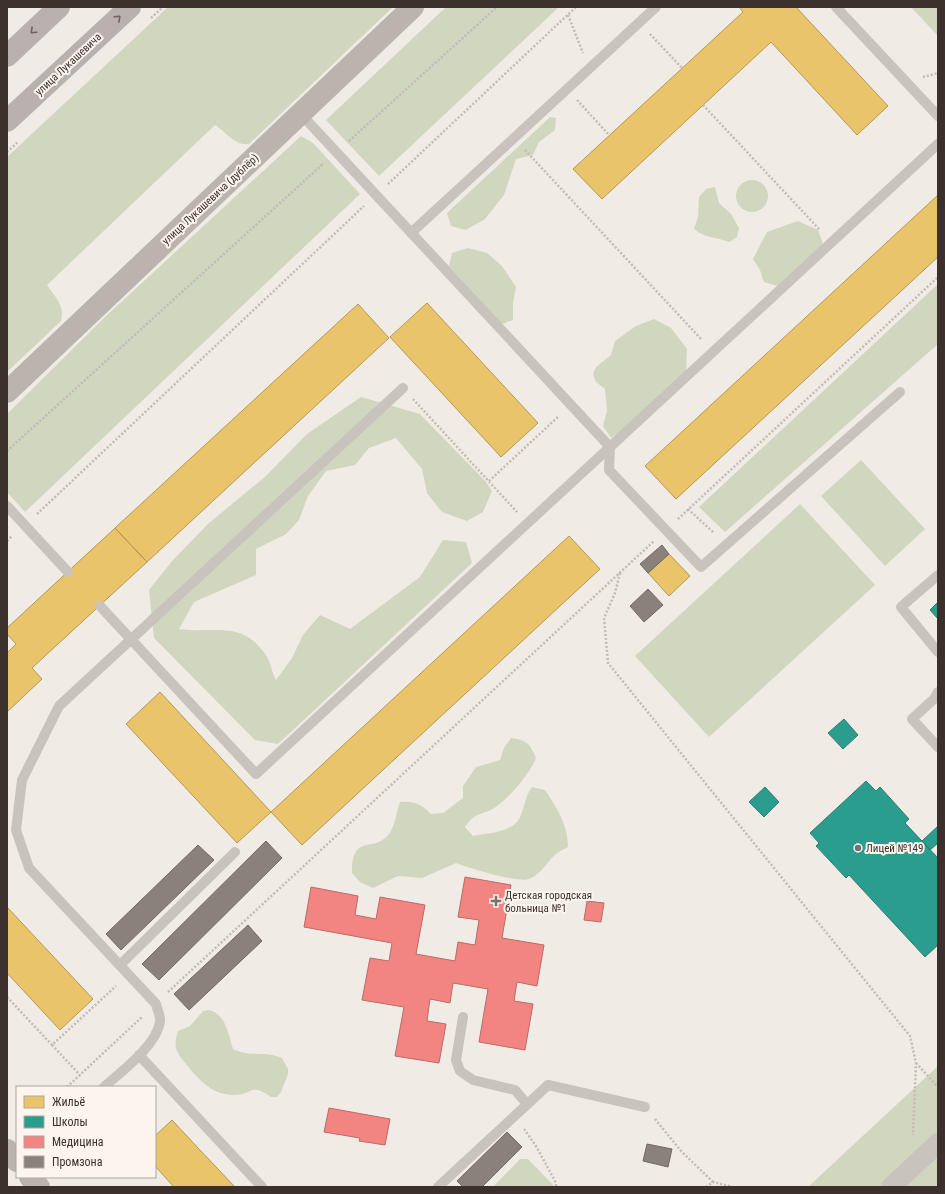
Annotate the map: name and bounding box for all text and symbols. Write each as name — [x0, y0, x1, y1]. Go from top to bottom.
one-way arrow — [113, 15, 121, 23]
one-way arrow — [30, 27, 38, 34]
street label: улица Лукашевича — [33, 30, 104, 98]
street label: улица Лукашевича (дублёр) — [159, 151, 261, 247]
place label: Лицей №149 — [866, 842, 923, 855]
marker: Лицей №149 — [853, 843, 863, 853]
place label: Детская городская больница №1 — [505, 889, 592, 915]
marker: Детская городская больница №1 — [490, 895, 502, 907]
legend — [16, 1086, 156, 1178]
text: Жильё — [52, 1095, 85, 1109]
text: Школы — [52, 1115, 88, 1129]
text: Медицина — [52, 1135, 104, 1149]
text: Промзона — [52, 1155, 103, 1169]

